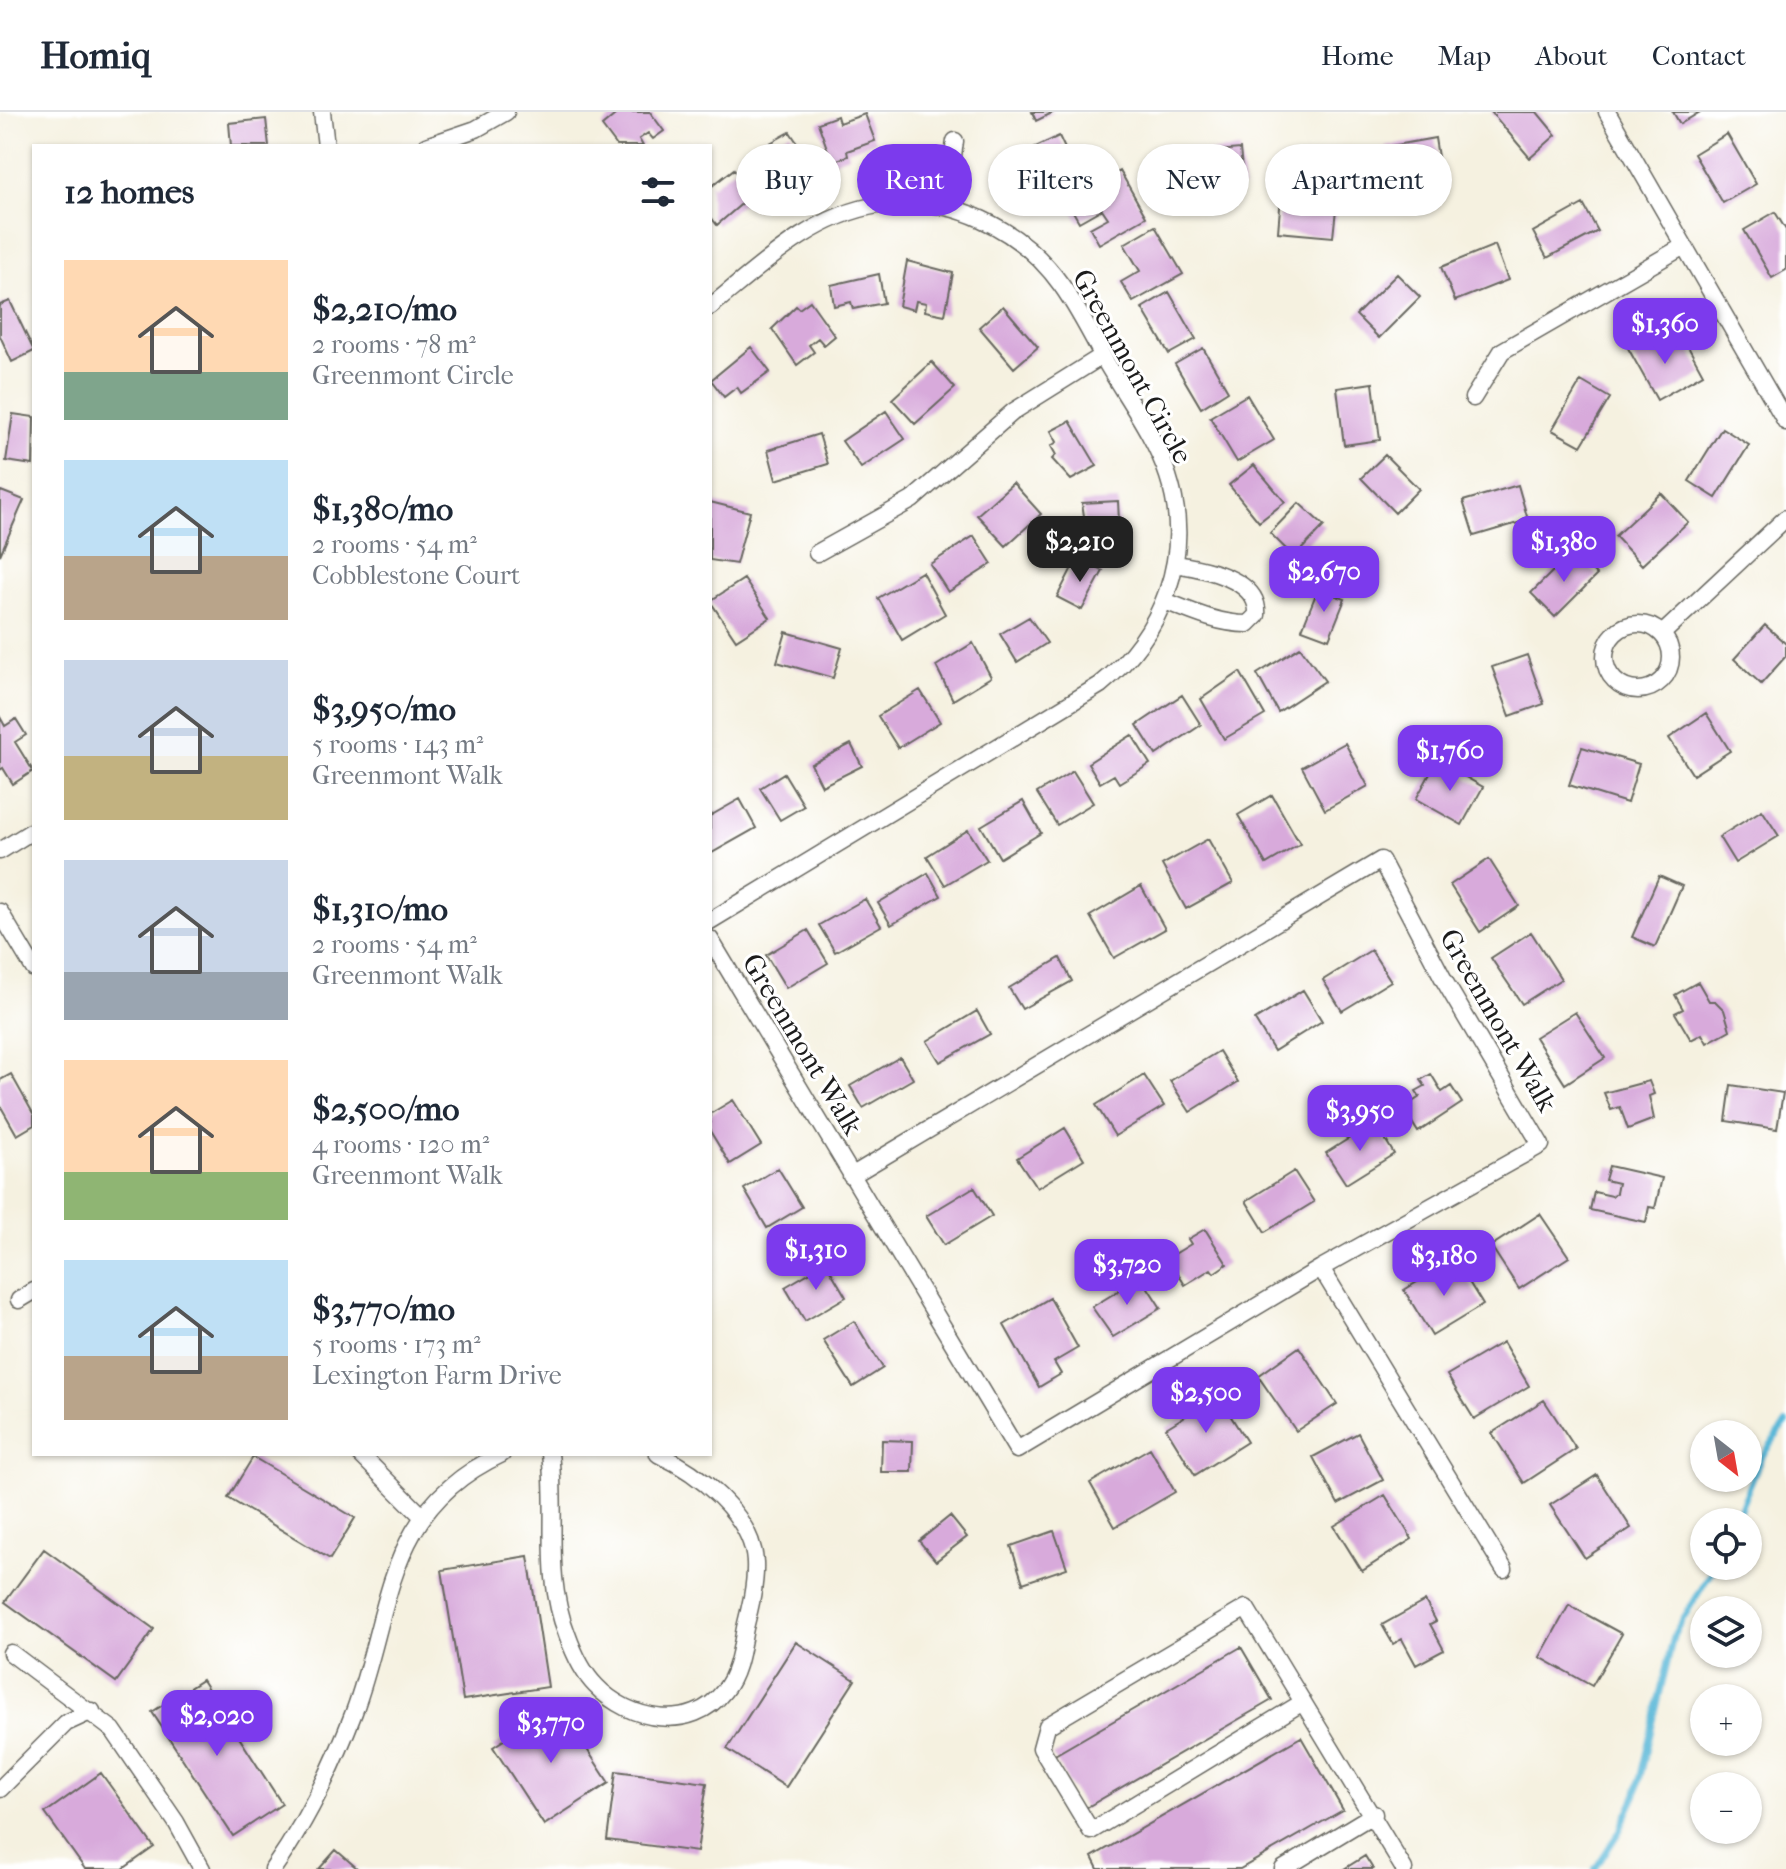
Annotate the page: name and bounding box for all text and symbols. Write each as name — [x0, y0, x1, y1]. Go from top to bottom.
text: Homiq — [40, 33, 151, 78]
text: Home — [1321, 39, 1394, 72]
text: Map — [1438, 39, 1491, 72]
text: About — [1535, 39, 1608, 72]
text: Contact — [1652, 39, 1746, 72]
chip: Buy — [736, 144, 841, 216]
chip: Rent — [857, 144, 972, 216]
chip: Filters — [988, 144, 1121, 216]
chip: New — [1137, 144, 1249, 216]
chip: Apartment — [1265, 144, 1452, 216]
icon: filters — [636, 170, 680, 214]
text: 12 homes — [64, 172, 194, 212]
street label: Greenmont Circle — [1066, 263, 1200, 469]
text: $2,210/mo — [312, 289, 457, 329]
icon: home — [128, 292, 224, 388]
pin: $1,360 — [1600, 298, 1730, 366]
text: $1,360 — [1631, 308, 1699, 339]
text: 2 rooms · 78 m² — [312, 329, 476, 360]
text: Greenmont Circle — [312, 360, 514, 391]
text: $1,380/mo — [312, 489, 453, 529]
icon: home — [128, 492, 224, 588]
pin: $2,210 — [1015, 516, 1145, 584]
pin: $1,380 — [1499, 516, 1629, 584]
text: $2,210 — [1045, 526, 1115, 557]
text: $1,380 — [1531, 526, 1597, 557]
text: 2 rooms · 54 m² — [312, 529, 477, 560]
pin: $2,670 — [1259, 546, 1389, 614]
text: $2,670 — [1287, 556, 1361, 587]
text: Cobblestone Court — [312, 560, 520, 591]
text: $3,950/mo — [312, 689, 456, 729]
icon: home — [128, 692, 224, 788]
pin: $1,760 — [1385, 725, 1515, 793]
text: 5 rooms · 143 m² — [312, 729, 483, 760]
text: $1,760 — [1416, 735, 1484, 766]
text: Greenmont Walk — [312, 760, 503, 791]
text: $1,310/mo — [312, 889, 448, 929]
icon: home — [128, 892, 224, 988]
street label: Greenmont Walk — [1433, 923, 1565, 1118]
text: 2 rooms · 54 m² — [312, 929, 477, 960]
street label: Greenmont Walk — [736, 948, 870, 1141]
text: Greenmont Walk — [312, 960, 503, 991]
pin: $3,950 — [1295, 1085, 1425, 1153]
text: $2,500/mo — [312, 1089, 460, 1129]
icon: home — [128, 1092, 224, 1188]
text: $3,950 — [1325, 1095, 1395, 1126]
text: 4 rooms · 120 m² — [312, 1129, 489, 1160]
text: Greenmont Walk — [312, 1160, 503, 1191]
pin: $1,310 — [751, 1224, 881, 1292]
pin: $3,180 — [1379, 1230, 1509, 1298]
text: $1,310 — [785, 1234, 847, 1265]
pin: $3,720 — [1062, 1239, 1192, 1307]
text: $3,180 — [1410, 1240, 1478, 1271]
text: $3,720 — [1092, 1249, 1162, 1280]
text: $3,770/mo — [312, 1289, 455, 1329]
icon: home — [128, 1292, 224, 1388]
text: 5 rooms · 173 m² — [312, 1329, 481, 1360]
text: Lexington Farm Drive — [312, 1360, 562, 1391]
pin: $2,500 — [1141, 1367, 1271, 1435]
text: $2,500 — [1170, 1377, 1242, 1408]
north arrow — [1690, 1420, 1762, 1492]
map controls — [1690, 1420, 1762, 1844]
button: locate — [1690, 1508, 1762, 1580]
button: layers — [1690, 1596, 1762, 1668]
button: + — [1690, 1684, 1762, 1756]
pin: $2,020 — [152, 1690, 282, 1758]
pin: $3,770 — [486, 1697, 616, 1765]
text: $2,020 — [179, 1700, 255, 1731]
text: $3,770 — [517, 1707, 585, 1738]
button: − — [1690, 1772, 1762, 1844]

